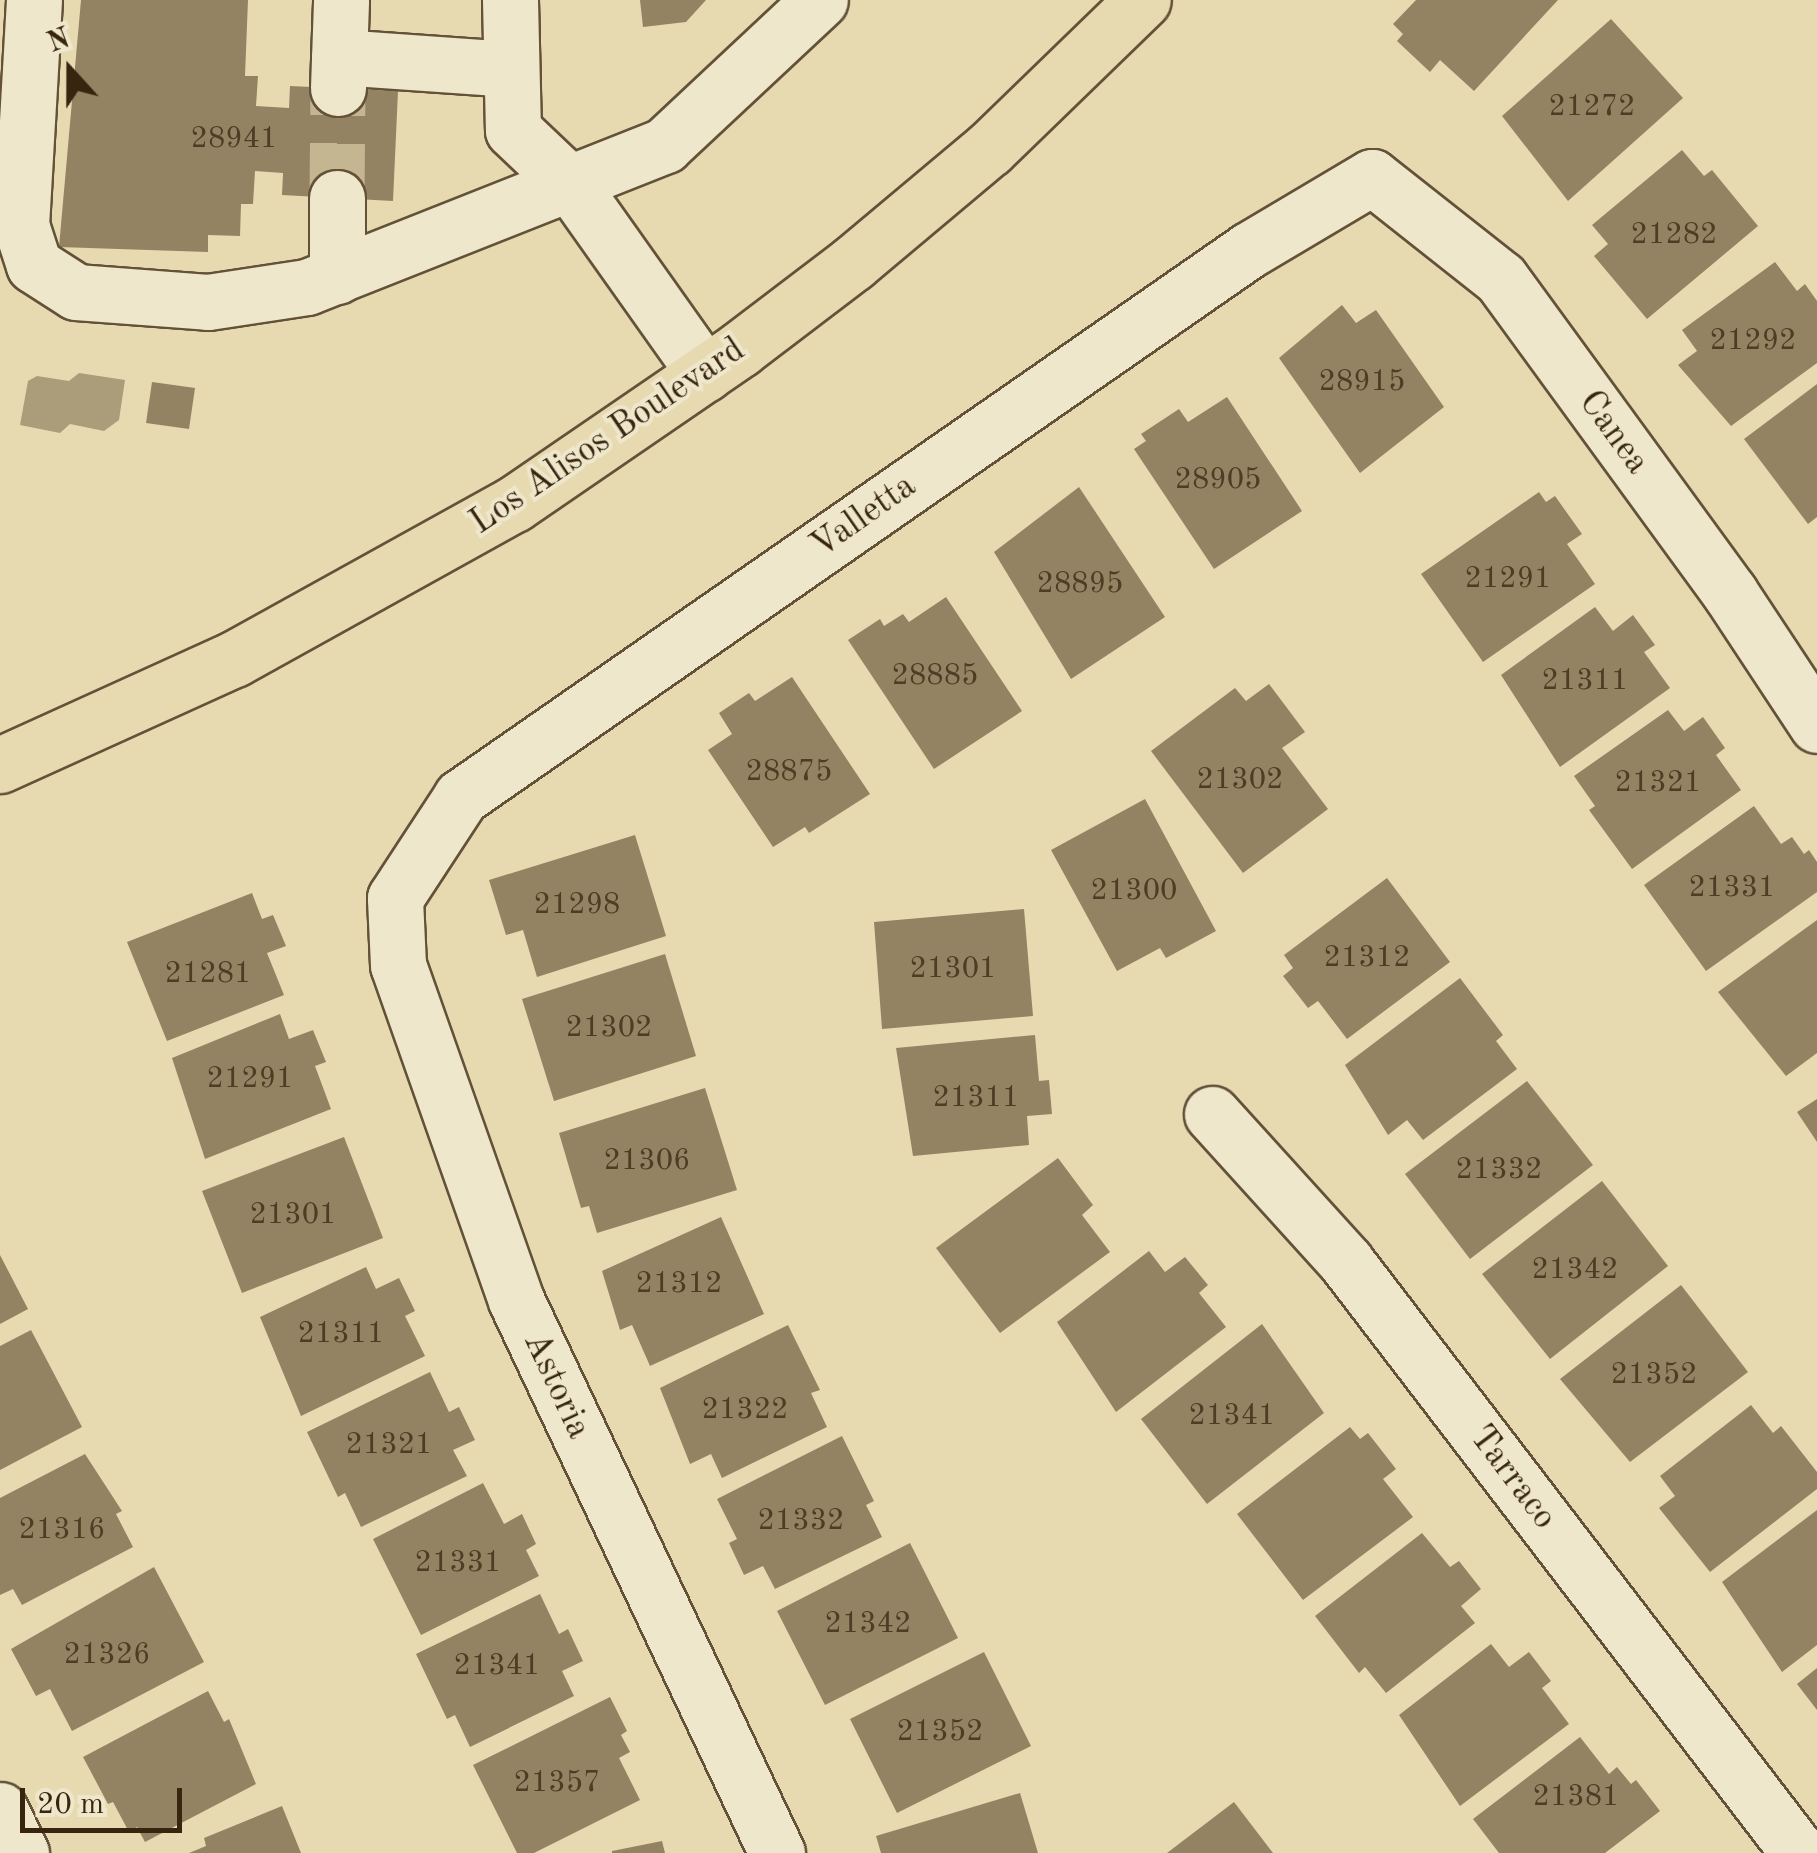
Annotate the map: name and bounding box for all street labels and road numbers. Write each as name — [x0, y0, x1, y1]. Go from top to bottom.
street label: Los Alisos Boulevard — [463, 330, 753, 544]
street label: Canea — [1569, 383, 1657, 483]
street label: Valletta — [804, 466, 924, 568]
street label: Astoria — [513, 1326, 599, 1446]
street label: Tarraco — [1459, 1418, 1565, 1538]

